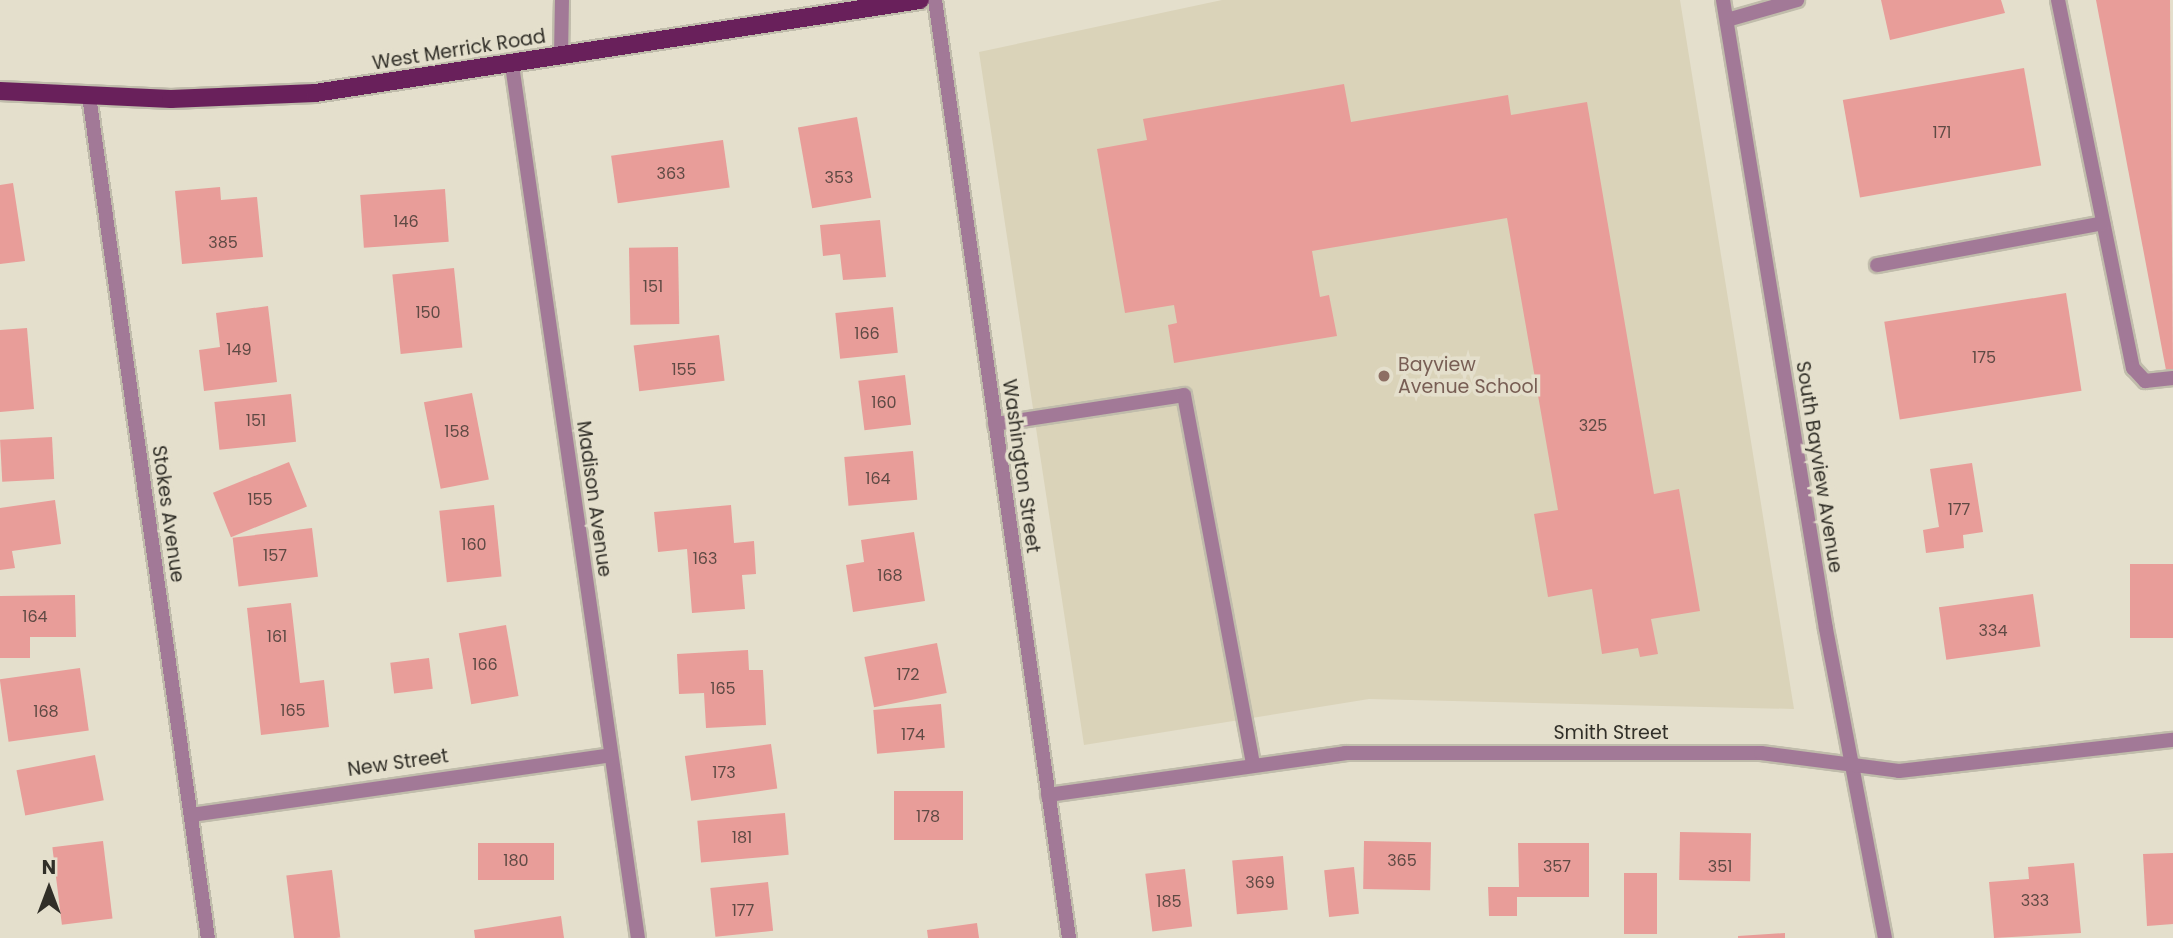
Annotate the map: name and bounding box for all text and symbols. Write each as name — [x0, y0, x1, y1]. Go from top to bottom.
street label: West Merrick Road — [371, 25, 547, 75]
house number: 171 — [1933, 123, 1951, 143]
house number: 363 — [656, 164, 686, 184]
house number: 353 — [825, 168, 853, 188]
house number: 146 — [393, 212, 419, 232]
house number: 385 — [208, 233, 238, 253]
house number: 151 — [643, 277, 663, 297]
house number: 150 — [415, 303, 441, 323]
house number: 166 — [854, 324, 880, 344]
house number: 149 — [226, 340, 252, 360]
house number: 175 — [1972, 348, 1996, 368]
place label: Bayview Avenue School — [1398, 354, 1538, 398]
house number: 155 — [671, 360, 697, 380]
street label: South Bayview Avenue — [1791, 360, 1847, 574]
marker: Bayview Avenue School — [1376, 368, 1392, 384]
street label: Washington Street — [998, 378, 1044, 554]
house number: 160 — [871, 393, 897, 413]
house number: 151 — [246, 411, 266, 431]
house number: 325 — [1579, 416, 1607, 436]
street label: Madison Avenue — [572, 419, 616, 579]
house number: 158 — [444, 422, 470, 442]
street label: Stokes Avenue — [147, 444, 189, 584]
house number: 164 — [865, 469, 891, 489]
house number: 155 — [247, 490, 273, 510]
house number: 177 — [1948, 500, 1970, 520]
house number: 160 — [461, 535, 487, 555]
house number: 157 — [263, 546, 287, 566]
house number: 163 — [693, 549, 717, 569]
house number: 168 — [877, 566, 903, 586]
house number: 164 — [22, 607, 48, 627]
house number: 334 — [1979, 621, 2007, 641]
house number: 161 — [267, 627, 287, 647]
house number: 166 — [472, 655, 498, 675]
house number: 172 — [896, 665, 920, 685]
house number: 165 — [710, 679, 736, 699]
house number: 165 — [280, 701, 306, 721]
house number: 168 — [33, 702, 59, 722]
street label: Smith Street — [1553, 722, 1669, 744]
house number: 174 — [901, 725, 925, 745]
street label: New Street — [346, 745, 450, 781]
house number: 173 — [712, 763, 736, 783]
house number: 178 — [916, 807, 940, 827]
house number: 181 — [732, 828, 752, 848]
house number: 180 — [503, 851, 529, 871]
house number: 365 — [1387, 851, 1417, 871]
north arrow — [14, 854, 84, 924]
text: N — [42, 854, 56, 881]
house number: 357 — [1543, 857, 1571, 877]
house number: 351 — [1708, 857, 1732, 877]
house number: 369 — [1245, 873, 1275, 893]
house number: 333 — [2021, 891, 2049, 911]
house number: 185 — [1156, 892, 1182, 912]
house number: 177 — [732, 901, 754, 921]

